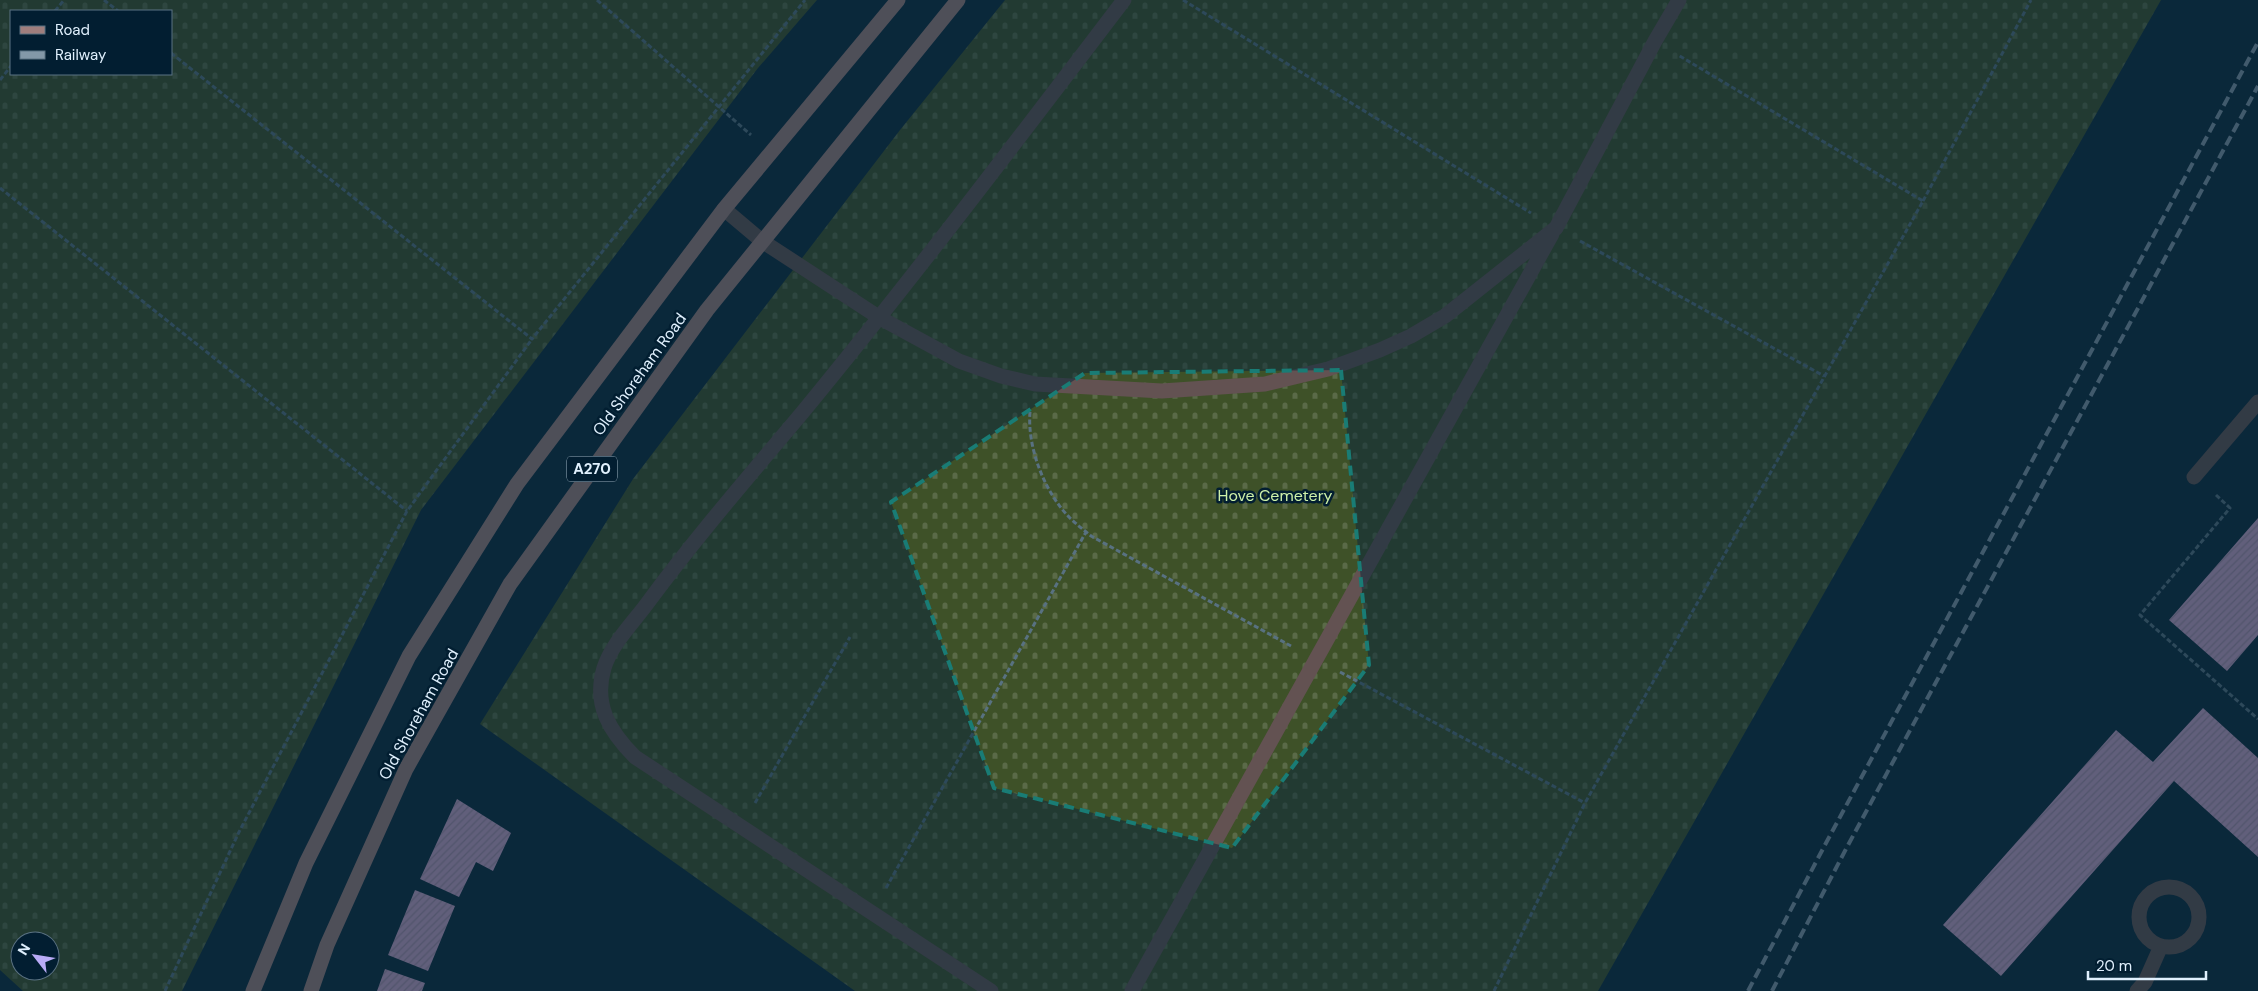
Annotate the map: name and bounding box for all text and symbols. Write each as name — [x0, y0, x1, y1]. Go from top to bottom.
legend — [10, 10, 172, 75]
text: Road — [55, 20, 90, 40]
text: Railway — [55, 45, 107, 65]
street label: Old Shoreham Road — [588, 309, 691, 440]
road number: A270 — [567, 456, 617, 482]
park label: Hove Cemetery — [1218, 485, 1333, 506]
street label: Old Shoreham Road — [374, 645, 463, 783]
north arrow — [10, 931, 60, 981]
text: N — [14, 940, 34, 958]
scale bar — [2088, 948, 2206, 980]
text: 20 m — [2096, 956, 2132, 976]

